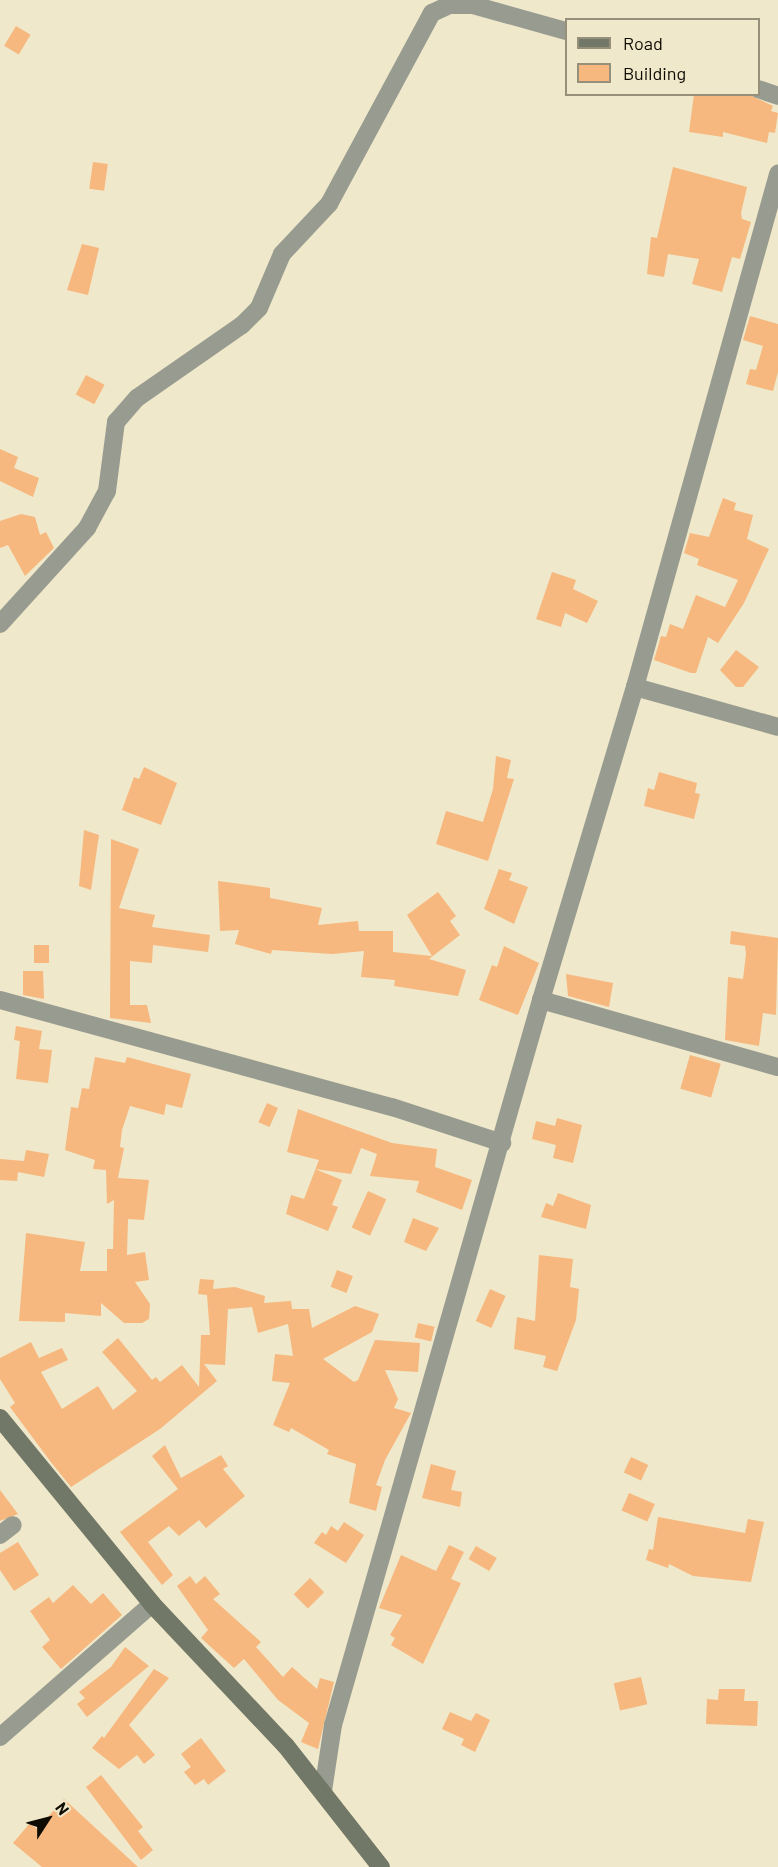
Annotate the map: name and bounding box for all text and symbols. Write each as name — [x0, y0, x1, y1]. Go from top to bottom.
legend — [565, 18, 760, 96]
text: Road — [623, 32, 663, 54]
text: Building — [623, 62, 686, 84]
north arrow — [18, 1789, 78, 1849]
text: N — [52, 1798, 74, 1818]

